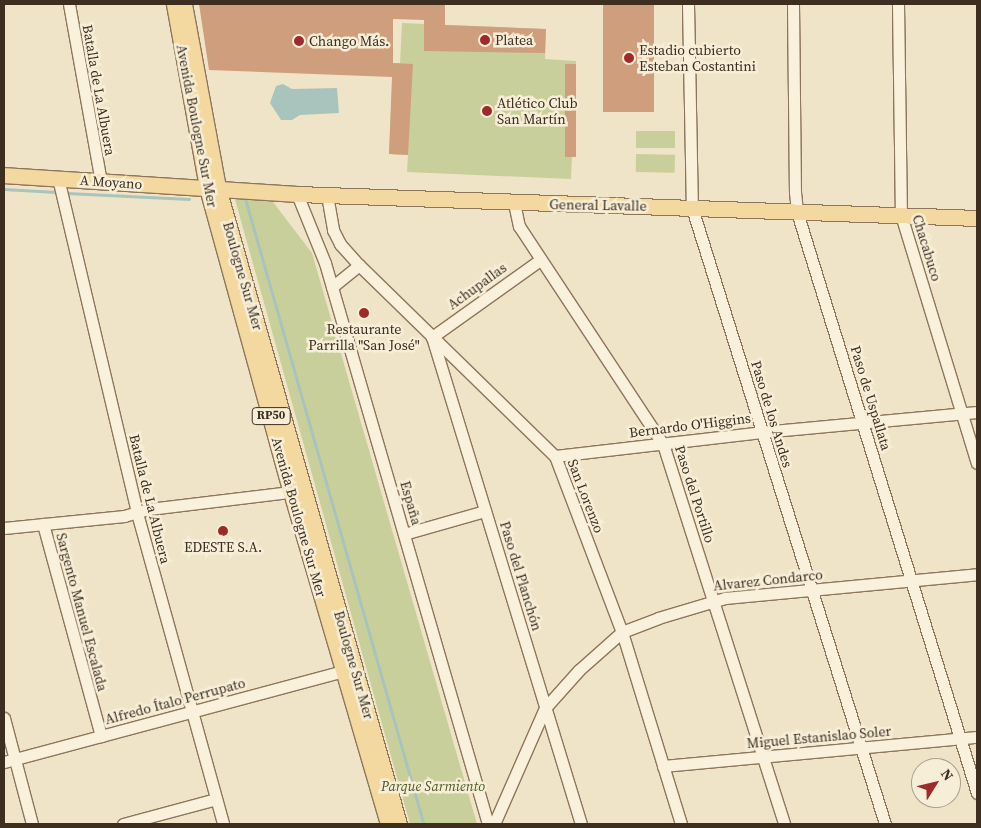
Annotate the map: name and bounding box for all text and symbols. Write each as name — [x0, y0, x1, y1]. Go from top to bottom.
street label: Batalla de La Albuera — [79, 23, 119, 157]
place label: Platea — [495, 32, 533, 48]
place label: Chango Más. — [309, 33, 389, 49]
marker: Platea — [479, 34, 491, 46]
marker: Chango Más. — [293, 35, 305, 47]
place label: Estadio cubierto Esteban Costantini — [639, 42, 756, 74]
street label: Avenida Boulogne Sur Mer — [173, 43, 221, 209]
marker: Estadio cubierto Esteban Costantini — [623, 52, 635, 64]
place label: Atlético Club San Martín — [497, 95, 577, 128]
marker: Atlético Club San Martín — [481, 105, 493, 117]
street label: A Moyano — [79, 171, 143, 193]
street label: General Lavalle — [549, 196, 647, 214]
street label: Chacabuco — [909, 213, 945, 283]
street label: Boulogne Sur Mer — [219, 220, 267, 332]
street label: Achupallas — [444, 259, 510, 313]
marker: Restaurante Parrilla "San José" — [358, 307, 370, 319]
place label: Restaurante Parrilla "San José" — [308, 321, 420, 354]
street label: Paso de Uspallata — [847, 344, 895, 452]
street label: Paso de los Andes — [748, 359, 796, 469]
road number: RP50 — [251, 406, 291, 426]
street label: Bernardo O'Higgins — [628, 409, 752, 441]
street label: Batalla de La Albuera — [126, 433, 174, 565]
street label: Avenida Boulogne Sur Mer — [268, 435, 330, 599]
street label: Paso del Portillo — [671, 443, 719, 545]
street label: San Lorenzo — [564, 457, 608, 535]
street label: España — [397, 479, 425, 527]
street label: Paso del Planchón — [496, 519, 546, 633]
marker: EDESTE S.A. — [217, 525, 229, 537]
street label: Sargento Manuel Escalada — [53, 531, 111, 693]
place label: EDESTE S.A. — [184, 539, 262, 555]
street label: Alvarez Condarco — [712, 566, 824, 594]
street label: Boulogne Sur Mer — [330, 609, 378, 721]
street label: Alfredo Ítalo Perrupato — [103, 674, 247, 728]
street label: Miguel Estanislao Soler — [746, 722, 892, 752]
north arrow — [911, 758, 961, 808]
text: N — [936, 765, 958, 785]
park label: Parque Sarmiento — [381, 778, 485, 794]

